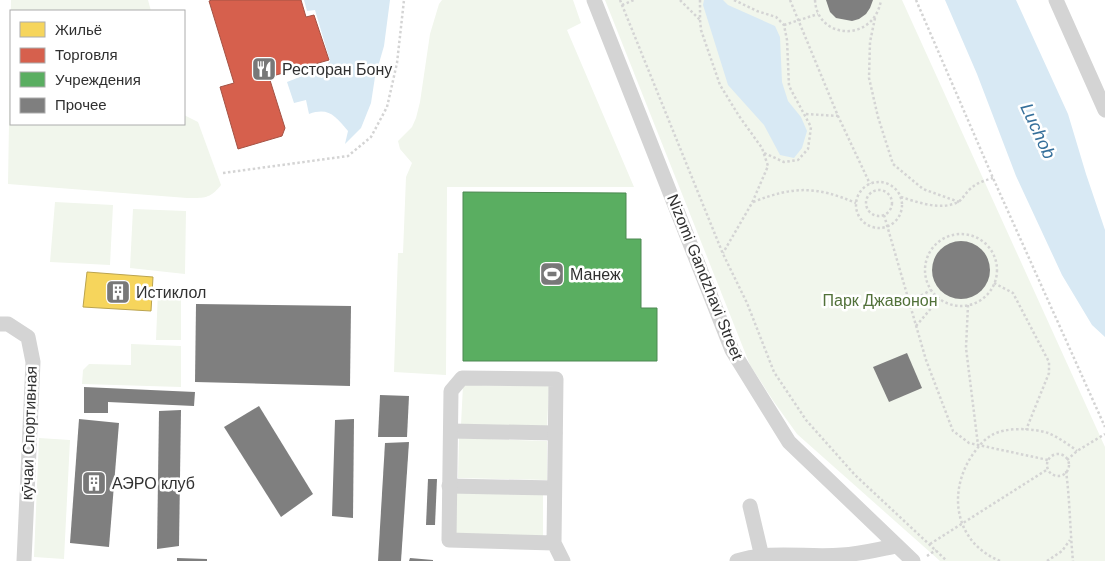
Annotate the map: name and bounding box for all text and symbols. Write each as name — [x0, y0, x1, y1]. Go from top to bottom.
legend — [10, 10, 185, 125]
text: Жильё — [55, 21, 102, 38]
text: Торговля — [55, 46, 118, 63]
restaurant icon: Ресторан Бону — [251, 56, 277, 82]
place label: Ресторан Бону — [282, 61, 392, 78]
text: Учреждения — [55, 71, 141, 88]
text: Прочее — [55, 96, 107, 113]
water label: Luchob — [1016, 100, 1060, 162]
street label: Nizomi Gandzhavi Street — [664, 192, 746, 363]
sports icon: Манеж — [539, 261, 565, 287]
place label: Манеж — [570, 266, 621, 283]
building icon: Истиклол — [105, 279, 131, 305]
place label: Истиклол — [136, 284, 206, 301]
park label: Парк Джавонон — [823, 292, 937, 309]
street label: кӯчаи Спортивная — [18, 366, 40, 500]
building icon: АЭРО клуб — [81, 470, 107, 496]
place label: АЭРО клуб — [112, 475, 195, 492]

